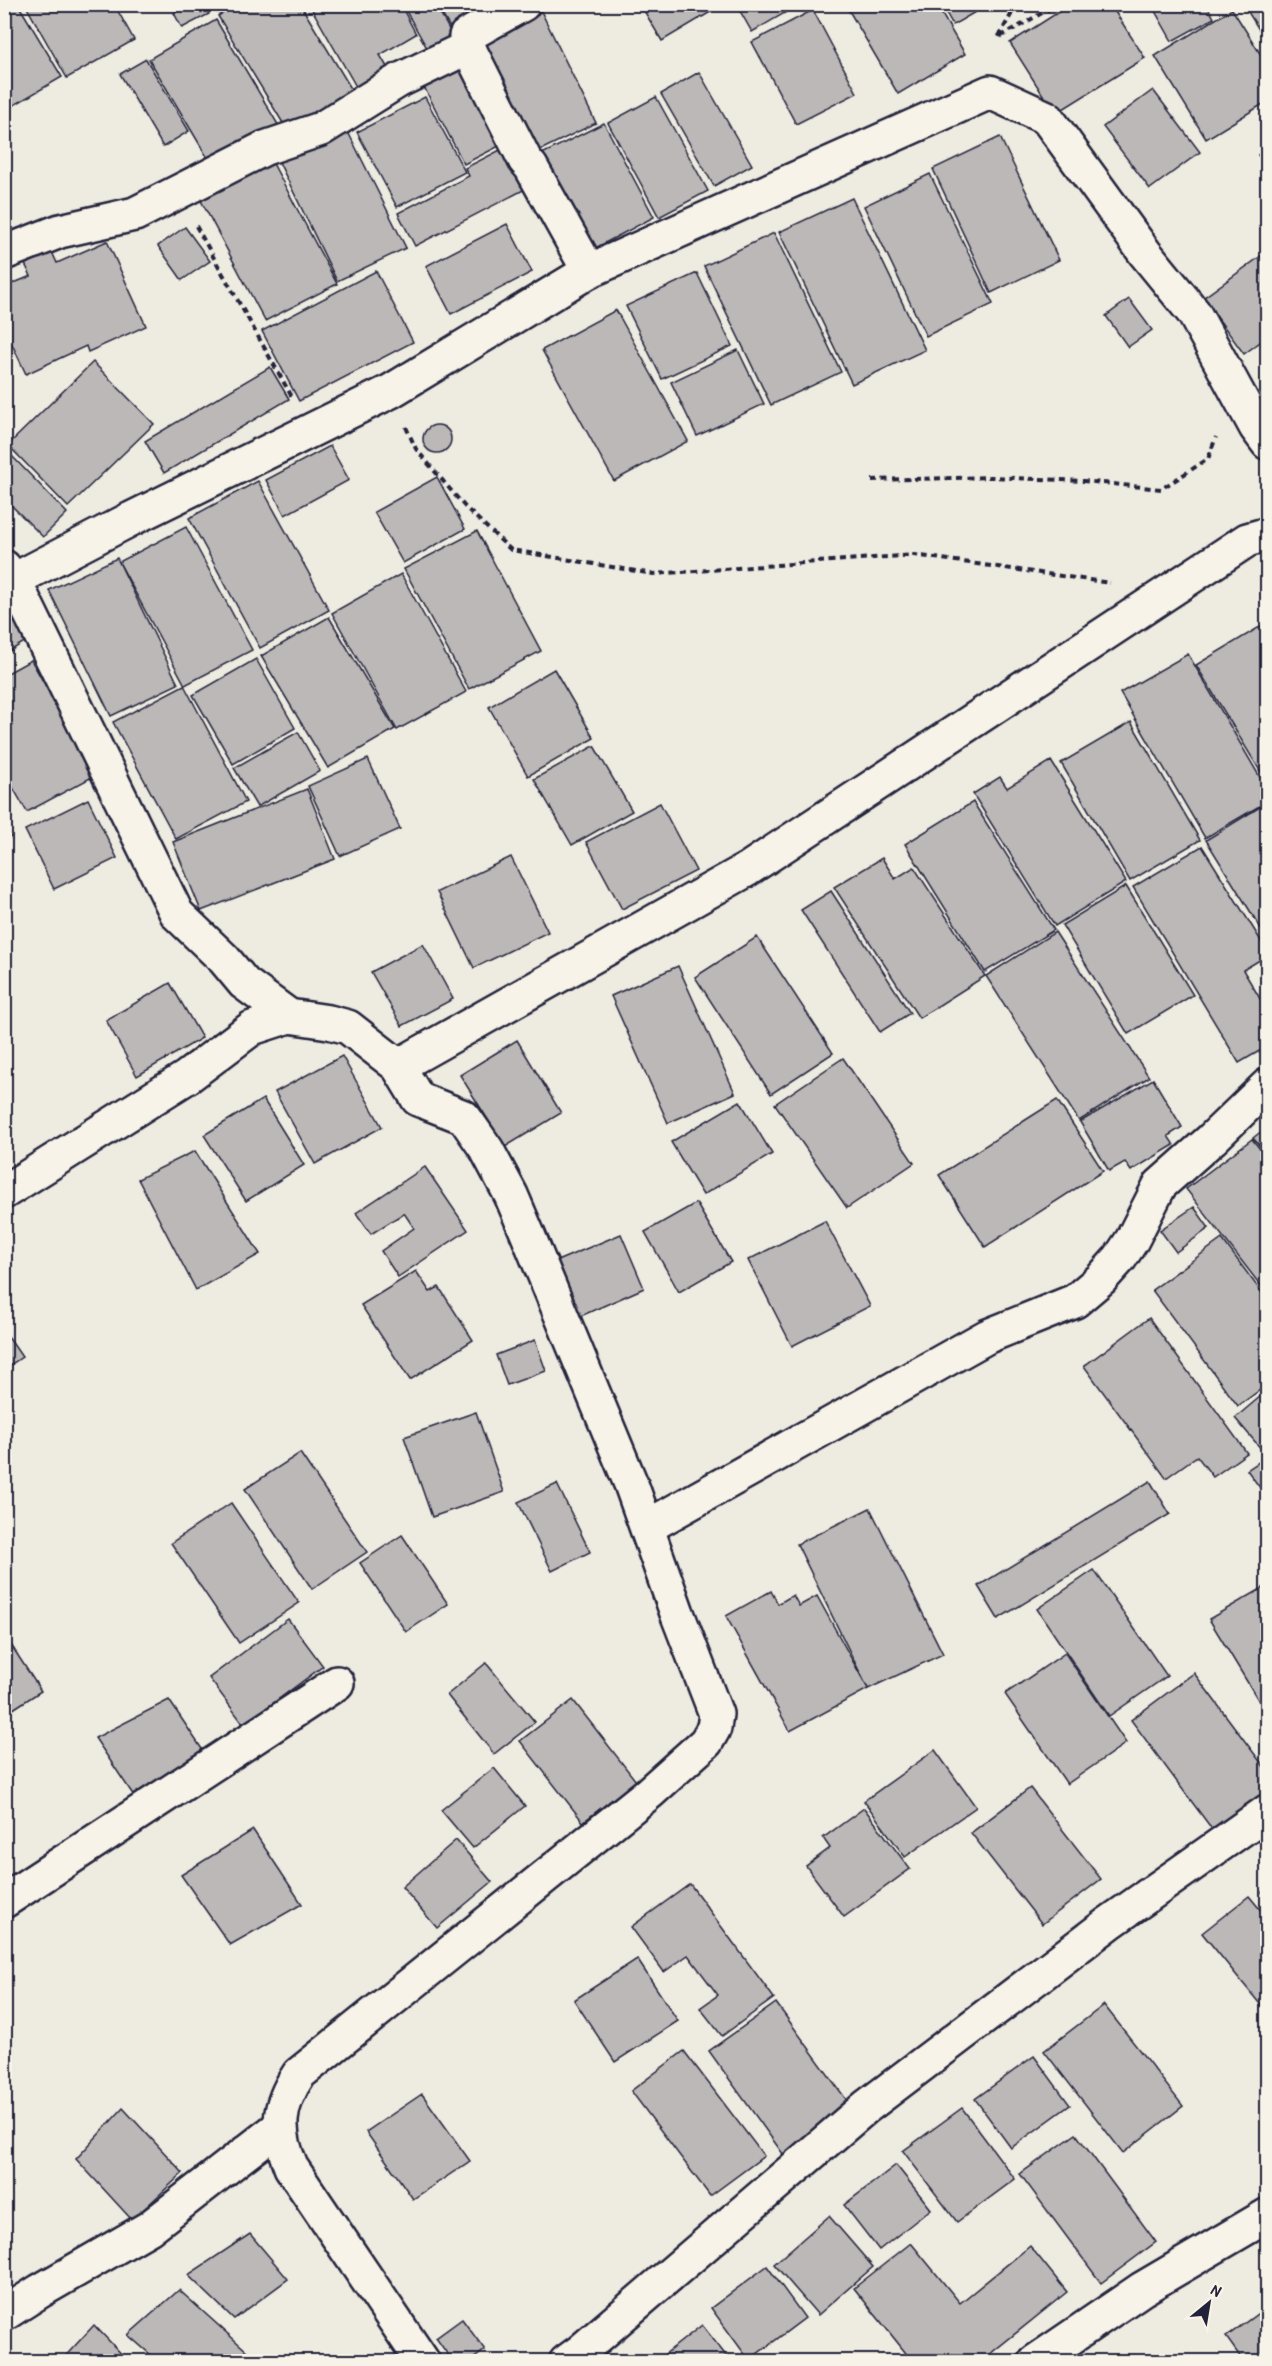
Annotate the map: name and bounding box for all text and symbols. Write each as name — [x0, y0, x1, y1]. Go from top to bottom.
north arrow — [1179, 2273, 1239, 2333]
text: N — [1207, 2278, 1226, 2302]

